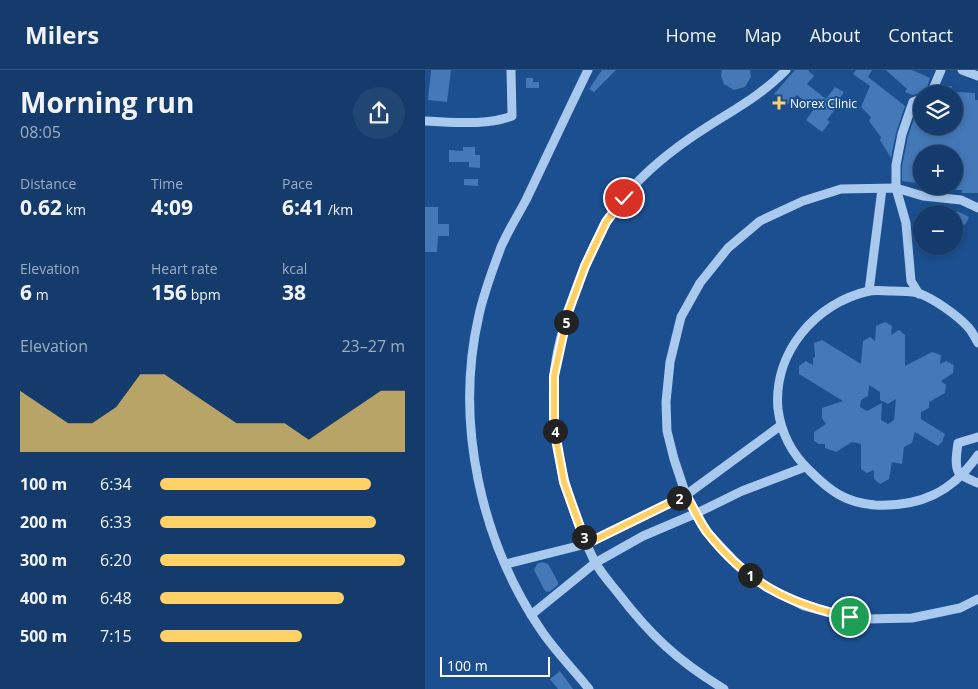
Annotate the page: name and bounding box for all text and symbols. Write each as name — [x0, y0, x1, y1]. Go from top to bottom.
text: Milers — [25, 18, 99, 51]
text: Home — [666, 23, 716, 47]
text: Map — [744, 23, 782, 47]
text: About — [810, 23, 860, 47]
text: Contact — [888, 23, 953, 47]
text: Morning run — [20, 83, 194, 121]
map controls — [913, 85, 963, 255]
button: layers — [913, 85, 963, 135]
button: share — [353, 87, 405, 139]
place label: Norex Clinic — [790, 95, 857, 112]
marker: Norex Clinic — [772, 96, 786, 110]
text: 08:05 — [20, 121, 61, 143]
button: + — [913, 145, 963, 195]
text: Distance — [20, 174, 76, 193]
text: Time — [151, 174, 183, 193]
text: Pace — [282, 174, 313, 193]
pin — [603, 177, 645, 219]
icon: check — [610, 184, 638, 212]
text: 0.62 — [20, 193, 62, 221]
text: 4:09 — [151, 193, 193, 221]
text: 6:41 — [282, 193, 324, 221]
text: km — [62, 200, 86, 219]
text: /km — [324, 200, 353, 219]
button: − — [913, 205, 963, 255]
text: Elevation — [20, 259, 79, 278]
text: Heart rate — [151, 259, 218, 278]
text: kcal — [282, 259, 307, 278]
text: 6 — [20, 278, 32, 306]
text: 156 — [151, 278, 187, 306]
text: 38 — [282, 278, 306, 306]
text: m — [32, 285, 49, 304]
text: bpm — [187, 285, 221, 304]
pin: 5 — [553, 310, 579, 334]
text: 5 — [562, 313, 571, 332]
text: Elevation — [20, 335, 88, 357]
text: 23–27 m — [341, 335, 405, 357]
pin: 4 — [543, 418, 567, 444]
text: 4 — [551, 422, 560, 441]
text: 100 m — [20, 473, 67, 495]
text: 6:34 — [100, 473, 132, 495]
pin: 2 — [667, 486, 691, 510]
text: 2 — [675, 489, 684, 508]
text: 200 m — [20, 511, 67, 533]
text: 6:33 — [100, 511, 132, 533]
pin: 3 — [571, 524, 597, 550]
text: 3 — [580, 528, 589, 547]
text: 300 m — [20, 549, 67, 571]
text: 6:20 — [100, 549, 132, 571]
pin: 1 — [737, 562, 763, 588]
text: 1 — [746, 566, 755, 585]
text: 400 m — [20, 587, 67, 609]
text: 6:48 — [100, 587, 132, 609]
pin — [829, 596, 871, 638]
icon: arrive — [836, 603, 864, 631]
text: 500 m — [20, 625, 67, 647]
text: 7:15 — [100, 625, 132, 647]
scale bar — [440, 654, 550, 677]
text: 100 m — [447, 656, 488, 675]

